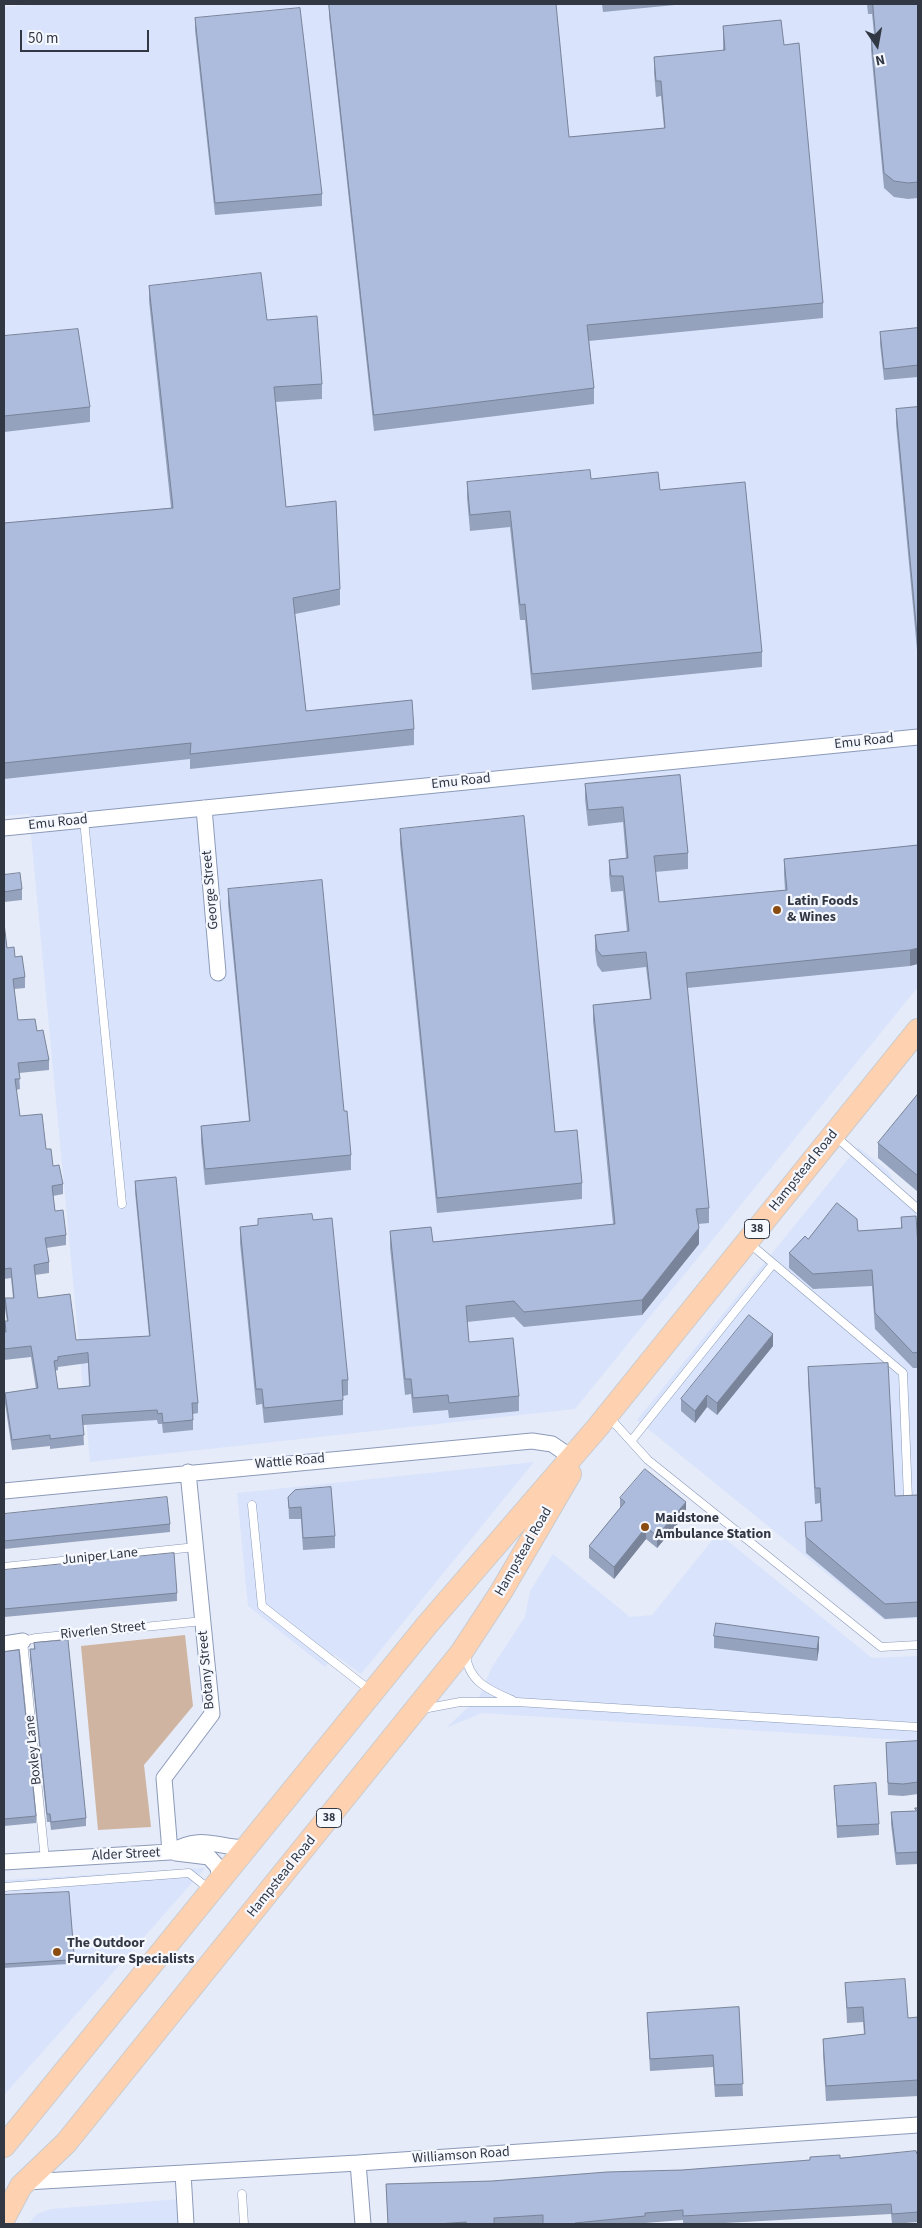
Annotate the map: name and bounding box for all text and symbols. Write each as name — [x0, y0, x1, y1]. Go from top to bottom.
scale bar — [22, 20, 151, 52]
north arrow — [852, 20, 902, 70]
text: 50 m — [28, 28, 58, 49]
text: N — [873, 49, 887, 70]
street label: Emu Road — [834, 731, 894, 753]
street label: Emu Road — [431, 771, 491, 793]
street label: Emu Road — [28, 812, 88, 834]
street label: George Street — [199, 850, 223, 930]
place label: Latin Foods & Wines — [787, 894, 858, 926]
marker: Latin Foods & Wines — [771, 904, 783, 916]
street label: Hampstead Road — [766, 1127, 842, 1215]
road number: 38 — [744, 1220, 770, 1238]
street label: Wattle Road — [254, 1451, 326, 1473]
street label: Hampstead Road — [492, 1504, 556, 1600]
place label: Maidstone Ambulance Station — [655, 1511, 771, 1544]
marker: Maidstone Ambulance Station — [639, 1521, 651, 1533]
street label: Juniper Lane — [61, 1545, 139, 1569]
street label: Riverlen Street — [59, 1618, 147, 1644]
street label: Botany Street — [195, 1630, 219, 1710]
street label: Boxley Lane — [22, 1714, 46, 1786]
road number: 38 — [316, 1809, 342, 1828]
street label: Hampstead Road — [244, 1833, 320, 1921]
street label: Alder Street — [91, 1845, 161, 1865]
place label: The Outdoor Furniture Specialists — [67, 1936, 194, 1968]
marker: The Outdoor Furniture Specialists — [51, 1946, 63, 1958]
street label: Williamson Road — [412, 2144, 510, 2168]

